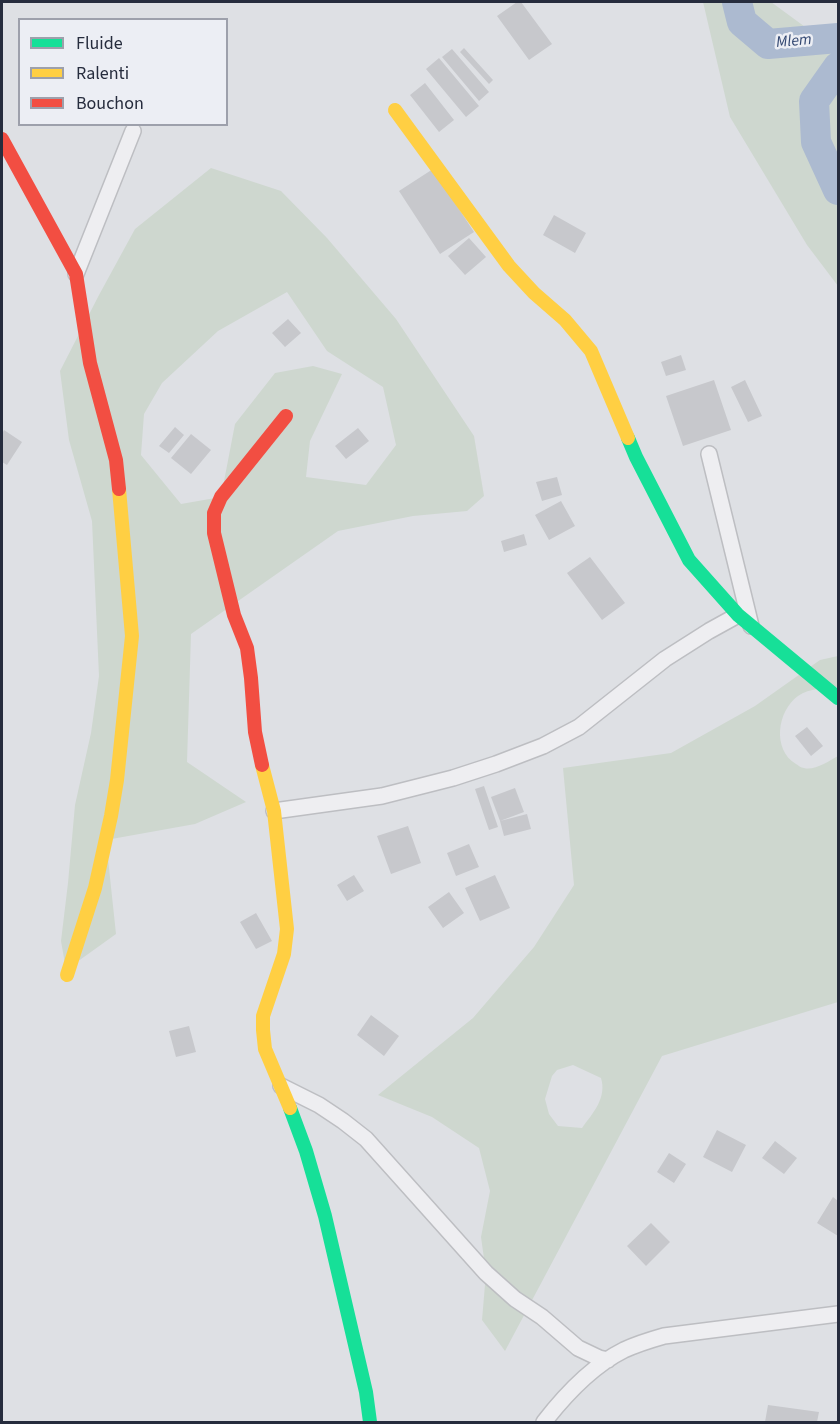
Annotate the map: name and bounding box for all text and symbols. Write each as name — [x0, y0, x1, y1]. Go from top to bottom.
legend — [18, 18, 228, 126]
text: Fluide — [76, 31, 123, 56]
water label: Mlem — [775, 31, 813, 53]
text: Ralenti — [76, 61, 129, 86]
text: Bouchon — [76, 91, 144, 116]

